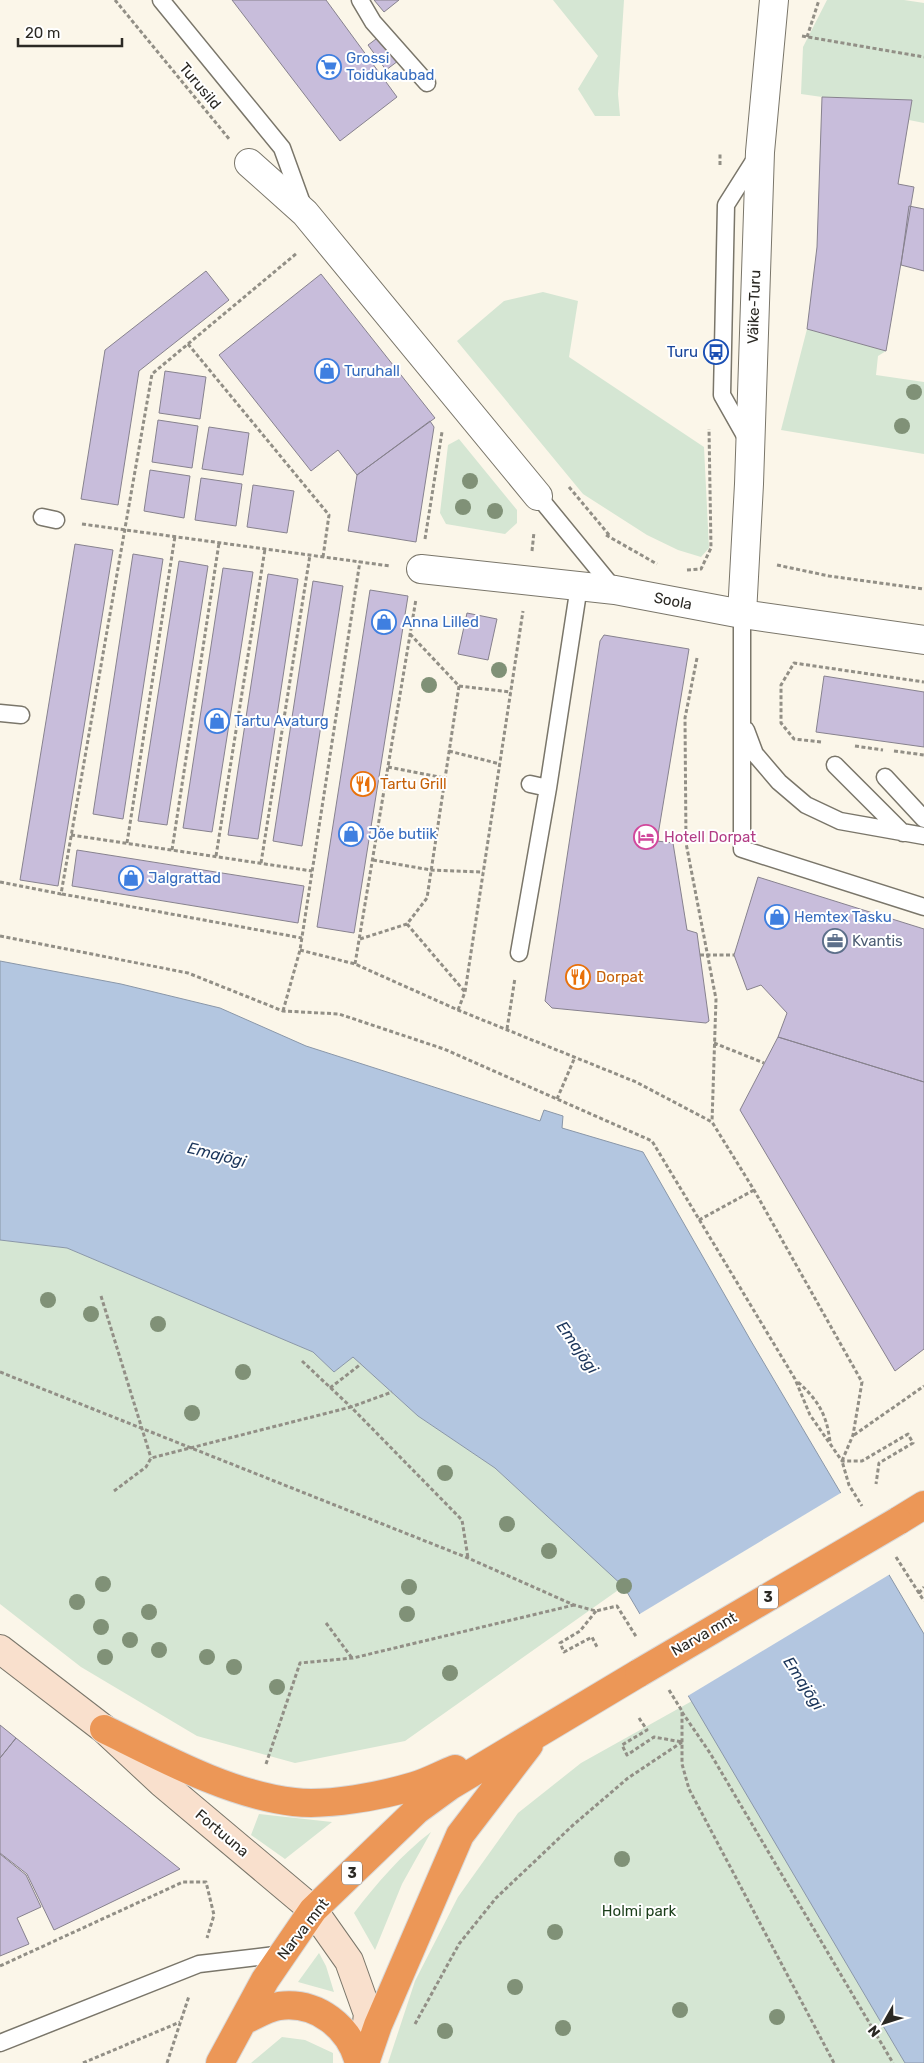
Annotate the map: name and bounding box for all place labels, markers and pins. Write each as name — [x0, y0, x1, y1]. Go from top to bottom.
place label: Grossi Toidukaubad — [346, 49, 434, 84]
supermarket icon: Grossi Toidukaubad — [316, 54, 342, 80]
bus stop icon: Turu — [703, 339, 729, 365]
place label: Turu — [667, 343, 698, 361]
shop icon: Turuhall — [314, 358, 340, 384]
place label: Turuhall — [344, 362, 400, 380]
shop icon: Anna Lilled — [371, 609, 397, 635]
place label: Anna Lilled — [402, 613, 479, 631]
shop icon: Tartu Avaturg — [204, 708, 230, 734]
place label: Tartu Avaturg — [234, 712, 329, 730]
restaurant icon: Tartu Grill — [350, 771, 376, 797]
place label: Tartu Grill — [380, 775, 447, 793]
shop icon: Jõe butiik — [338, 821, 364, 847]
hotel icon: Hotell Dorpat — [633, 824, 659, 850]
place label: Jõe butiik — [368, 825, 437, 843]
place label: Hotell Dorpat — [664, 828, 756, 846]
shop icon: Jalgrattad — [118, 865, 144, 891]
place label: Jalgrattad — [148, 869, 221, 887]
shop icon: Hemtex Tasku — [764, 904, 790, 930]
place label: Hemtex Tasku — [794, 908, 892, 926]
office icon: Kvantis — [822, 928, 848, 954]
place label: Kvantis — [852, 932, 903, 950]
restaurant icon: Dorpat — [565, 964, 591, 990]
place label: Dorpat — [596, 968, 644, 986]

